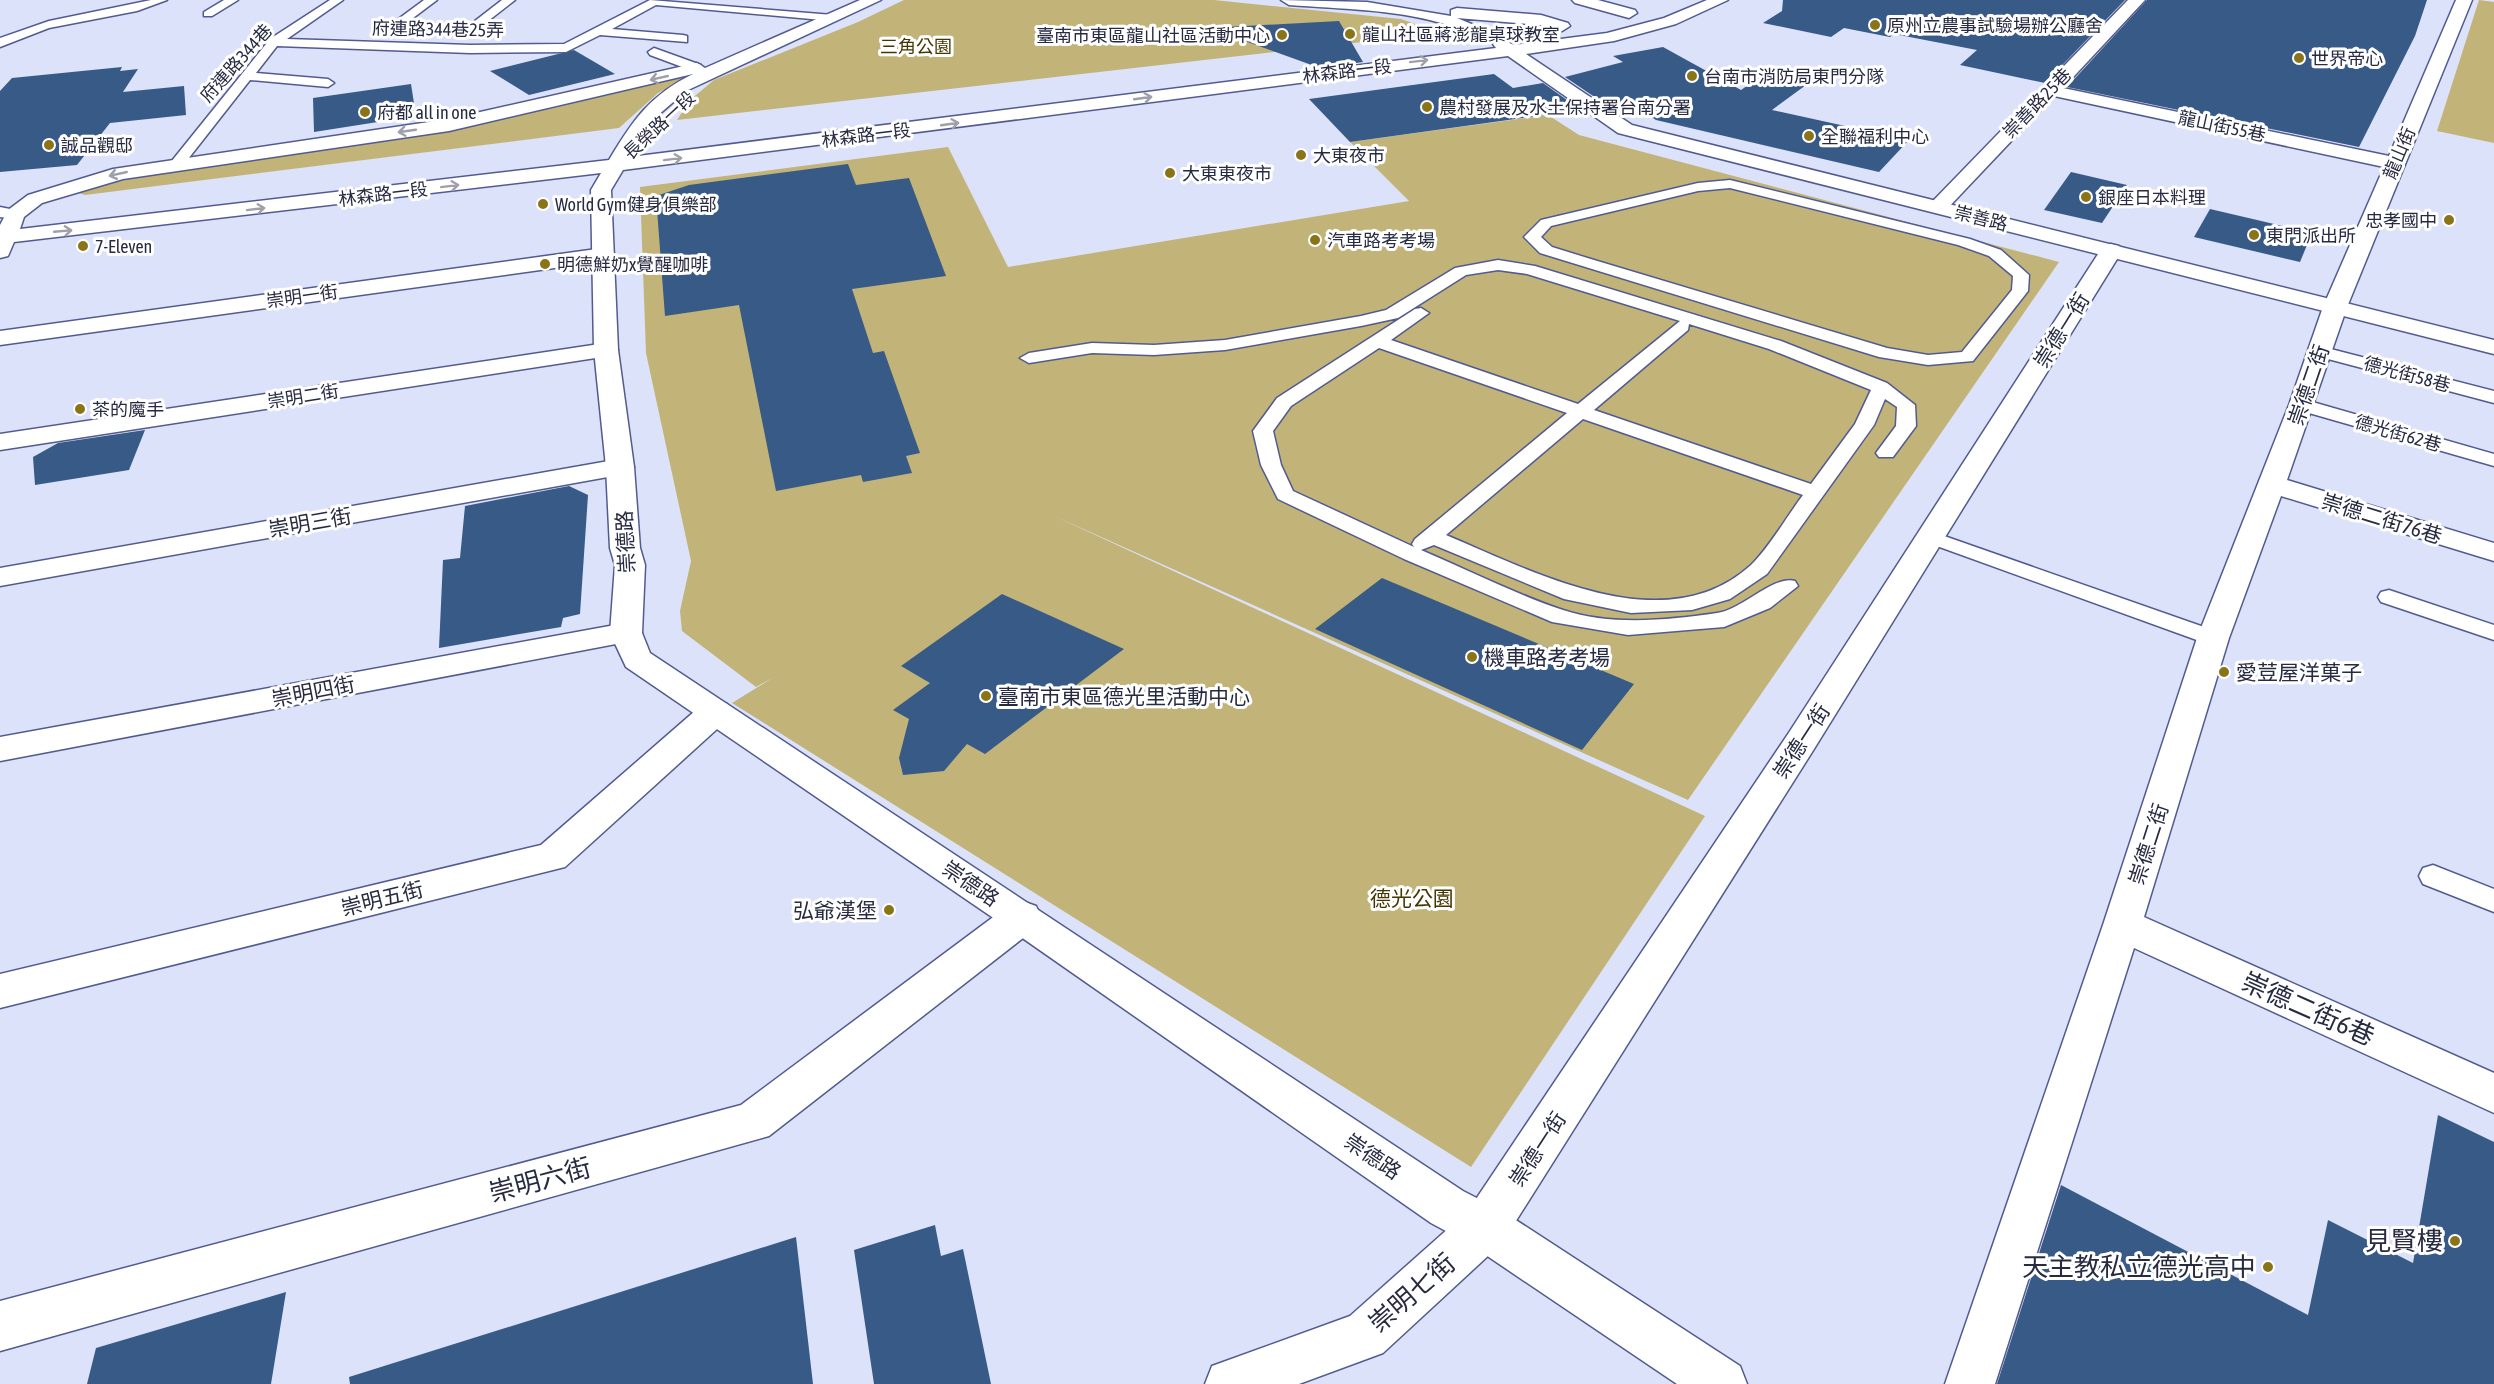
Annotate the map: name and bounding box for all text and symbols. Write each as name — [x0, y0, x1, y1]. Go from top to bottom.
place label: 原州立農事試驗場辦公廳舍 — [1887, 15, 2103, 36]
street label: 府連路344巷25弄 — [372, 17, 504, 41]
marker: 原州立農事試驗場辦公廳舍 — [1868, 18, 1882, 32]
street label: 府連路344巷 — [196, 20, 276, 106]
place label: 龍山社區蔣澎龍桌球教室 — [1362, 24, 1560, 45]
place label: 臺南市東區龍山社區活動中心 — [1036, 25, 1270, 46]
marker: 龍山社區蔣澎龍桌球教室 — [1343, 27, 1357, 41]
marker: 臺南市東區龍山社區活動中心 — [1275, 28, 1289, 42]
park label: 三角公園 — [880, 36, 952, 57]
place label: 世界帝心 — [2311, 48, 2383, 69]
marker: 世界帝心 — [2292, 51, 2306, 65]
street label: 林森路一段 — [1301, 55, 1393, 87]
one-way arrow — [1409, 56, 1429, 67]
street label: 崇善路25巷 — [1999, 64, 2075, 142]
place label: 台南市消防局東門分隊 — [1704, 66, 1884, 87]
marker: 台南市消防局東門分隊 — [1685, 69, 1699, 83]
one-way arrow — [650, 72, 669, 84]
street label: 長榮路一段 — [619, 87, 699, 163]
one-way arrow — [1132, 92, 1152, 103]
place label: 農村發展及水土保持署台南分署 — [1439, 97, 1691, 118]
marker: 農村發展及水土保持署台南分署 — [1420, 100, 1434, 114]
place label: 府都 all in one — [377, 102, 477, 123]
marker: 府都 all in one — [358, 105, 372, 119]
street label: 龍山街55巷 — [2176, 106, 2268, 146]
street label: 林森路一段 — [820, 119, 912, 151]
one-way arrow — [939, 119, 959, 130]
street label: 龍山街 — [2379, 124, 2419, 182]
one-way arrow — [397, 126, 417, 137]
place label: 全聯福利中心 — [1821, 126, 1929, 147]
marker: 全聯福利中心 — [1802, 129, 1816, 143]
place label: 誠品觀邸 — [61, 135, 133, 156]
marker: 誠品觀邸 — [42, 138, 56, 152]
place label: 大東夜市 — [1313, 145, 1385, 166]
marker: 大東夜市 — [1294, 148, 1308, 162]
one-way arrow — [662, 153, 682, 164]
place label: 大東東夜市 — [1182, 163, 1272, 184]
marker: 大東東夜市 — [1163, 166, 1177, 180]
one-way arrow — [109, 169, 128, 180]
street label: 林森路一段 — [337, 178, 429, 210]
one-way arrow — [440, 180, 459, 191]
place label: 銀座日本料理 — [2098, 187, 2206, 208]
marker: 銀座日本料理 — [2079, 190, 2093, 204]
place label: World Gym健身俱樂部 — [555, 194, 717, 215]
marker: World Gym健身俱樂部 — [536, 197, 550, 211]
street label: 崇善路 — [1952, 201, 2010, 235]
one-way arrow — [246, 203, 266, 214]
place label: 忠孝國中 — [2365, 210, 2437, 231]
marker: 忠孝國中 — [2442, 213, 2456, 227]
one-way arrow — [52, 225, 72, 236]
place label: 東門派出所 — [2266, 225, 2356, 246]
marker: 東門派出所 — [2247, 228, 2261, 242]
place label: 汽車路考考場 — [1327, 230, 1435, 251]
marker: 汽車路考考場 — [1308, 233, 1322, 247]
place label: 7-Eleven — [95, 236, 152, 257]
marker: 7-Eleven — [76, 239, 90, 253]
place label: 明德鮮奶x覺醒咖啡 — [557, 254, 708, 275]
marker: 明德鮮奶x覺醒咖啡 — [538, 257, 552, 271]
street label: 崇明一街 — [265, 281, 339, 311]
street label: 崇德一街 — [2029, 288, 2093, 372]
street label: 崇德二街 — [2283, 341, 2333, 429]
street label: 德光街58巷 — [2361, 352, 2453, 396]
street label: 崇明二街 — [266, 380, 340, 412]
place label: 茶的魔手 — [92, 399, 164, 420]
marker: 茶的魔手 — [73, 402, 87, 416]
street label: 德光街62巷 — [2352, 411, 2444, 455]
street label: 崇德二街76巷 — [2319, 488, 2445, 548]
street label: 崇明三街 — [267, 503, 353, 541]
street label: 崇德路 — [611, 510, 639, 574]
place label: 機車路考考場 — [1484, 645, 1610, 669]
marker: 機車路考考場 — [1465, 650, 1479, 664]
place label: 愛荳屋洋菓子 — [2236, 660, 2362, 684]
marker: 愛荳屋洋菓子 — [2217, 665, 2231, 679]
street label: 崇明四街 — [269, 671, 357, 711]
place label: 臺南市東區德光里活動中心 — [998, 684, 1250, 708]
marker: 臺南市東區德光里活動中心 — [979, 689, 993, 703]
street label: 崇德一街 — [1768, 699, 1834, 783]
street label: 崇德二街 — [2124, 800, 2172, 888]
street label: 崇德路 — [938, 855, 1004, 911]
street label: 崇明五街 — [338, 876, 426, 920]
park label: 德光公園 — [1370, 886, 1454, 910]
place label: 弘爺漢堡 — [793, 898, 877, 922]
marker: 弘爺漢堡 — [882, 903, 896, 917]
street label: 崇德二街6巷 — [2237, 966, 2379, 1052]
street label: 崇德一街 — [1504, 1107, 1570, 1191]
street label: 崇德路 — [1340, 1128, 1406, 1184]
street label: 崇明六街 — [486, 1152, 594, 1208]
place label: 見賢樓 — [2365, 1226, 2443, 1256]
marker: 見賢樓 — [2448, 1234, 2462, 1248]
street label: 崇明七街 — [1363, 1248, 1461, 1338]
place label: 天主教私立德光高中 — [2022, 1252, 2256, 1282]
marker: 天主教私立德光高中 — [2261, 1260, 2275, 1274]

